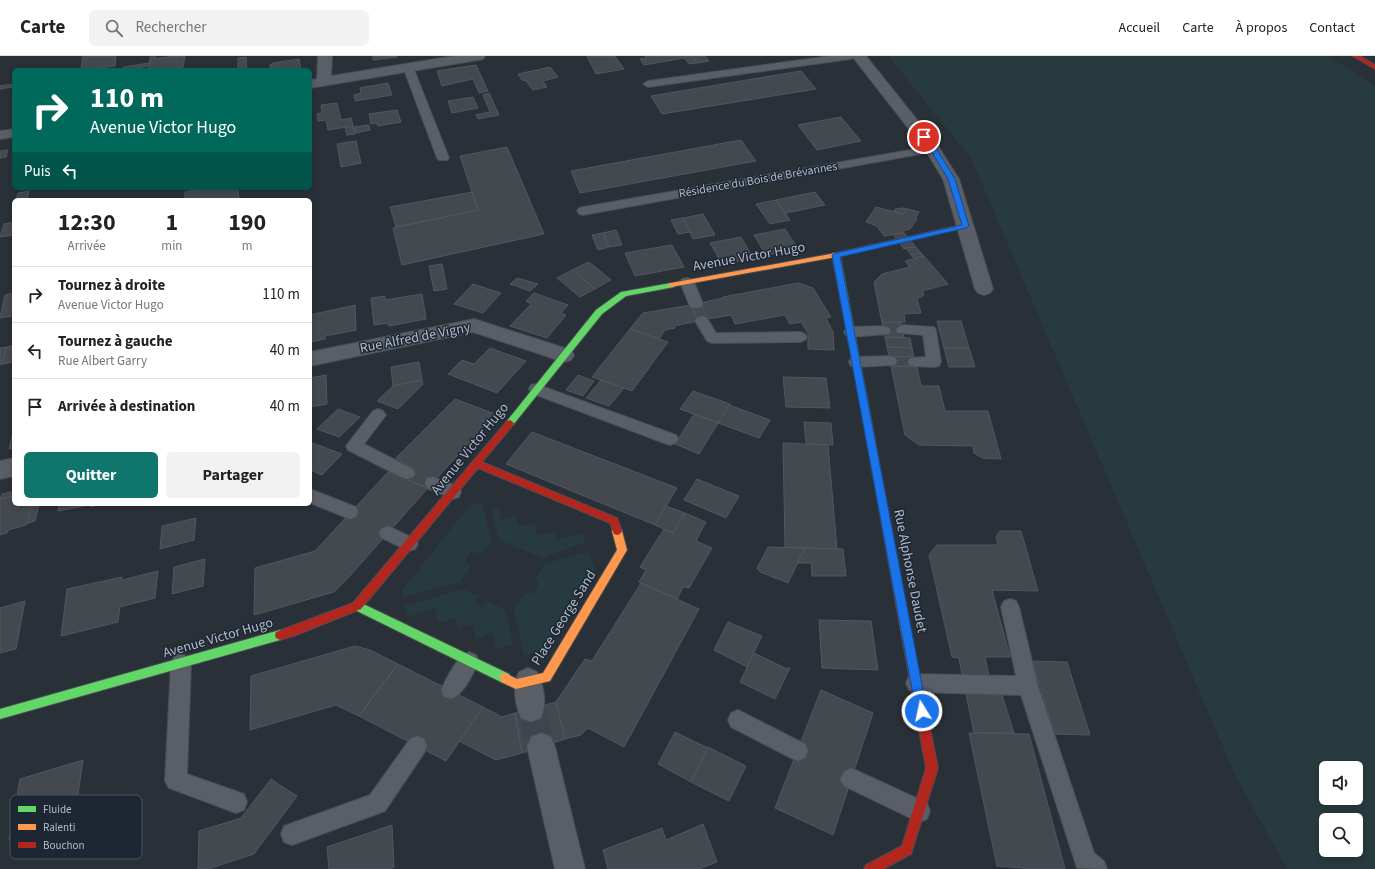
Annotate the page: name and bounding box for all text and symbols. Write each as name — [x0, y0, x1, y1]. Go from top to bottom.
search box — [89, 10, 369, 46]
text: Carte — [20, 14, 65, 41]
icon: search — [103, 17, 125, 39]
text: Rechercher — [135, 17, 206, 38]
text: Accueil — [1119, 18, 1160, 38]
text: Carte — [1182, 18, 1214, 38]
text: À propos — [1236, 18, 1287, 38]
text: Contact — [1309, 18, 1355, 38]
text: 110 m — [90, 78, 164, 118]
icon: right — [24, 84, 76, 136]
text: Avenue Victor Hugo — [90, 115, 236, 140]
pin — [907, 120, 941, 154]
icon: arrive — [913, 126, 935, 148]
street label: Résidence du Bois de Brévannes — [677, 158, 839, 202]
icon: left — [59, 160, 81, 182]
text: Puis — [24, 161, 51, 182]
text: 12:30 — [58, 205, 116, 240]
text: 1 — [166, 205, 178, 240]
text: 190 — [228, 205, 266, 240]
text: Arrivée — [68, 237, 106, 255]
text: min — [161, 237, 182, 255]
text: m — [242, 237, 253, 255]
street label: Avenue Victor Hugo — [691, 237, 807, 277]
text: Tournez à droite — [58, 275, 165, 296]
icon: right — [24, 284, 46, 306]
text: 110 m — [262, 284, 300, 305]
text: Avenue Victor Hugo — [58, 296, 164, 314]
street label: Rue Alfred de Vigny — [358, 317, 472, 359]
text: Tournez à gauche — [58, 331, 173, 352]
icon: left — [24, 340, 46, 362]
text: 40 m — [270, 340, 300, 361]
text: Rue Albert Garry — [58, 352, 147, 370]
icon: arrive — [24, 396, 46, 418]
text: Arrivée à destination — [58, 396, 195, 417]
text: 40 m — [270, 396, 300, 417]
street label: Avenue Victor Hugo — [426, 398, 514, 500]
button: Quitter — [24, 452, 158, 498]
button: Partager — [166, 452, 300, 498]
street label: Rue Alphonse Daudet — [888, 508, 932, 635]
street label: Place George Sand — [527, 567, 601, 669]
street label: Avenue Victor Hugo — [161, 613, 275, 663]
position arrow — [901, 690, 943, 732]
map controls — [1319, 761, 1363, 857]
button: sound — [1319, 761, 1363, 805]
legend — [10, 795, 142, 859]
text: Fluide — [43, 802, 72, 817]
button: search — [1319, 813, 1363, 857]
text: Ralenti — [43, 820, 75, 835]
text: Bouchon — [43, 838, 84, 853]

